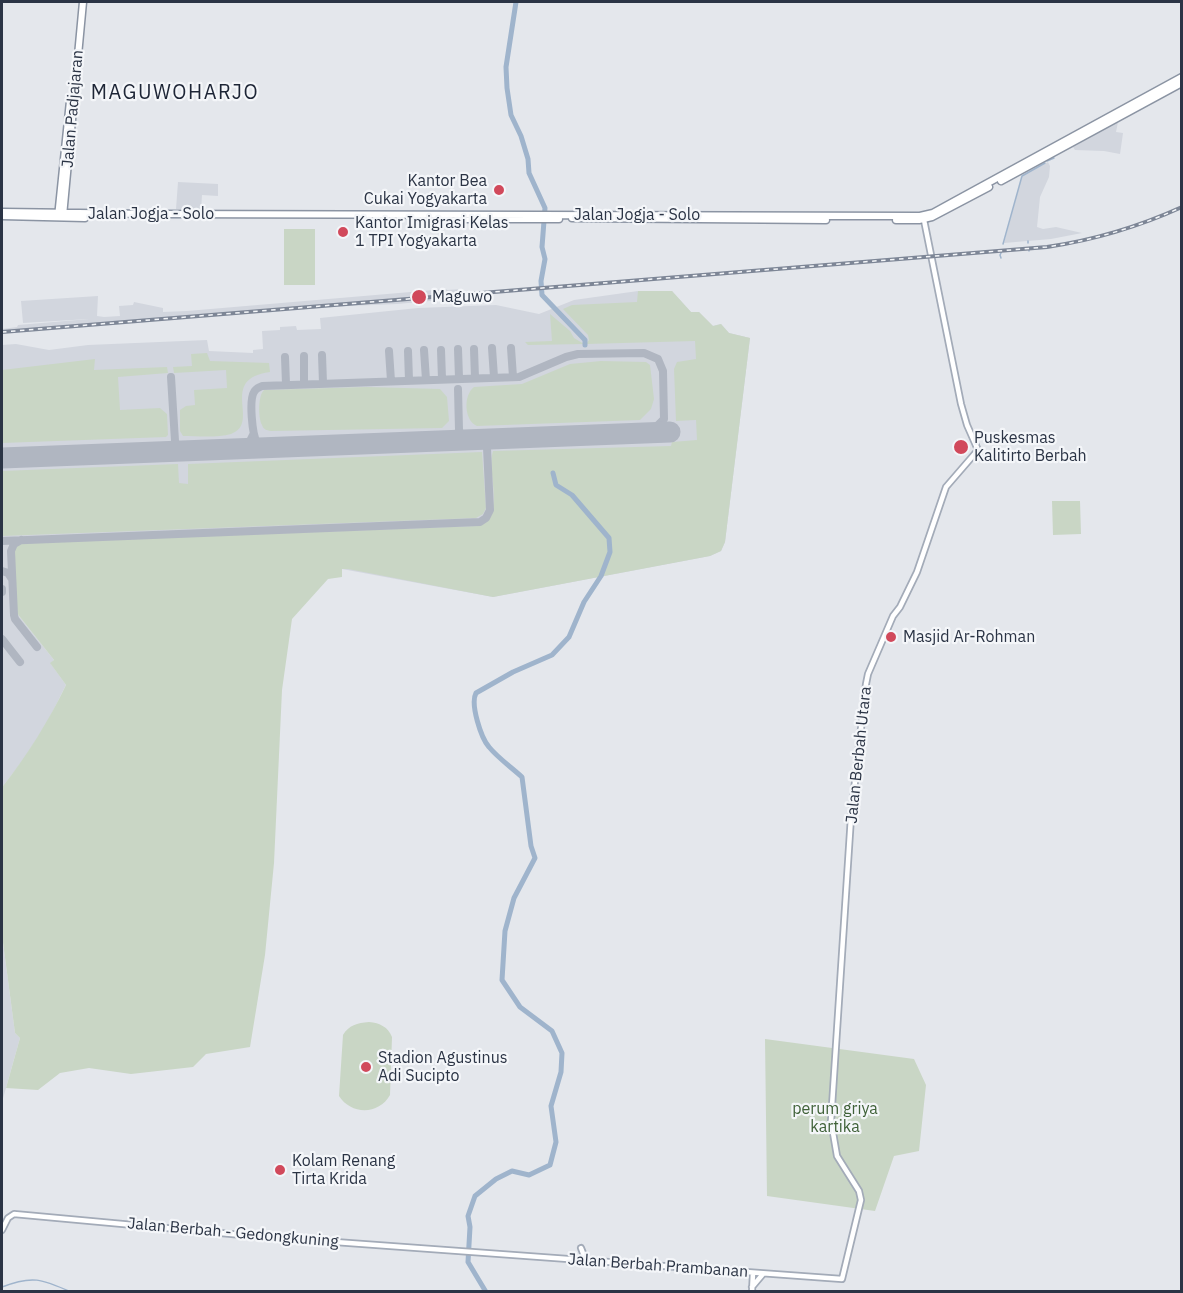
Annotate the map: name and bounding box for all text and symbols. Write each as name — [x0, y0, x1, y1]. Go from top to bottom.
street label: Jalan Padjajaran — [58, 49, 88, 169]
district label: MAGUWOHARJO — [91, 81, 259, 105]
place label: Kantor Bea Cukai Yogyakarta — [364, 171, 487, 209]
marker: Kantor Bea Cukai Yogyakarta — [492, 183, 506, 197]
street label: Jalan Jogja - Solo — [88, 204, 214, 224]
street label: Jalan Jogja - Solo — [574, 205, 700, 225]
place label: Kantor Imigrasi Kelas 1 TPI Yogyakarta — [355, 213, 509, 251]
marker: Kantor Imigrasi Kelas 1 TPI Yogyakarta — [336, 225, 350, 239]
place label: Maguwo — [432, 287, 492, 307]
marker: Maguwo — [410, 288, 428, 306]
place label: Puskesmas Kalitirto Berbah — [974, 428, 1087, 466]
marker: Puskesmas Kalitirto Berbah — [952, 438, 970, 456]
place label: Masjid Ar-Rohman — [903, 627, 1035, 647]
marker: Masjid Ar-Rohman — [884, 630, 898, 644]
street label: Jalan Berbah Utara — [842, 686, 876, 824]
place label: Stadion Agustinus Adi Sucipto — [378, 1048, 508, 1086]
marker: Stadion Agustinus Adi Sucipto — [359, 1060, 373, 1074]
park label: perum griya kartika — [792, 1099, 878, 1137]
place label: Kolam Renang Tirta Krida — [292, 1151, 395, 1189]
marker: Kolam Renang Tirta Krida — [273, 1163, 287, 1177]
street label: Jalan Berbah - Gedongkuning — [127, 1214, 339, 1252]
street label: Jalan Berbah Prambanan — [567, 1250, 749, 1282]

